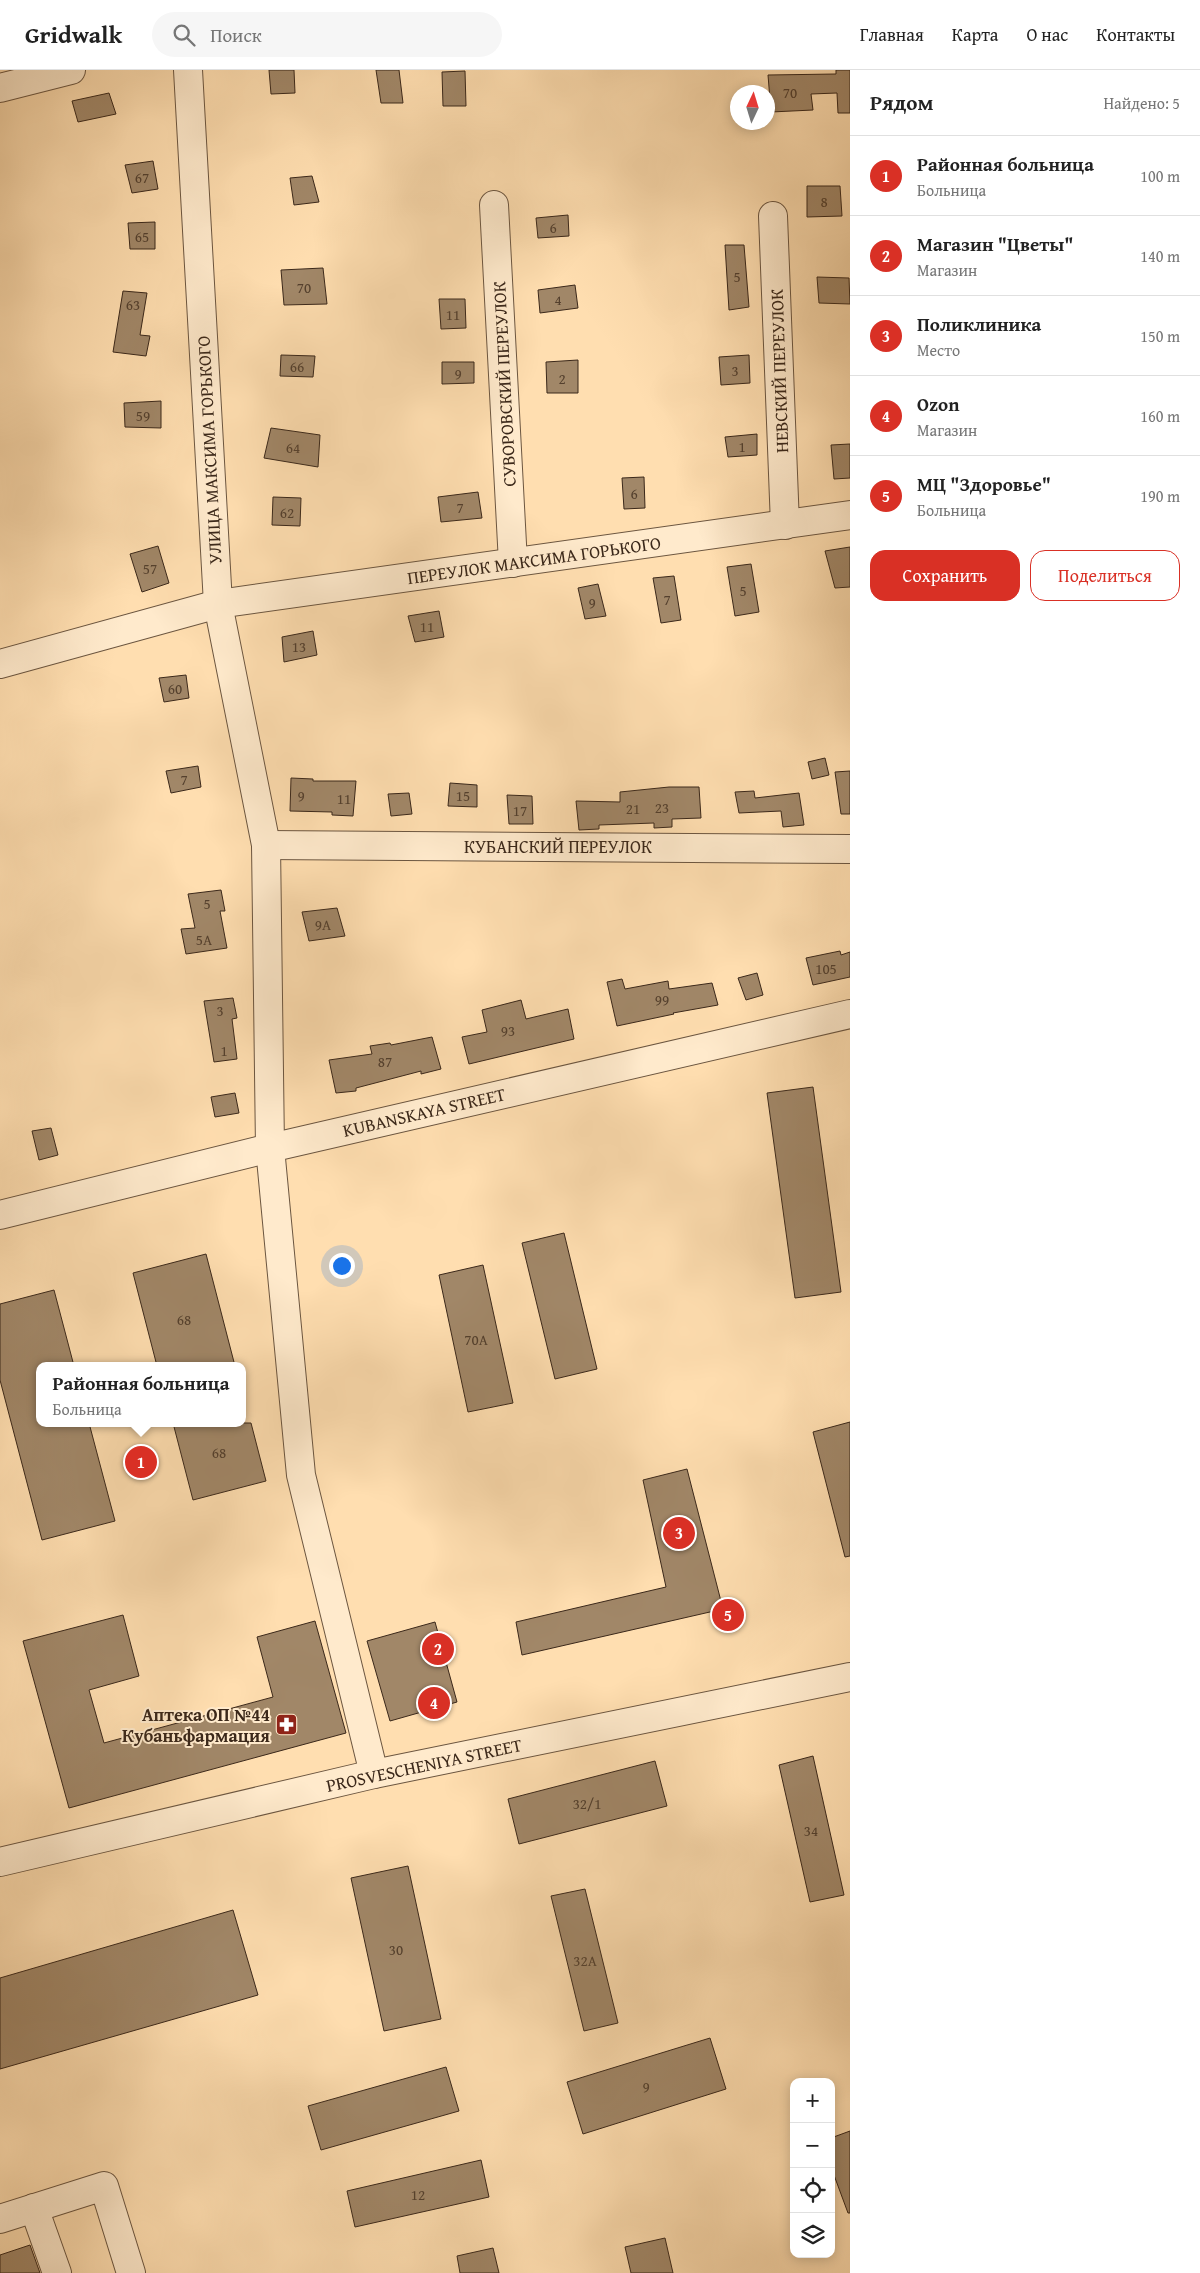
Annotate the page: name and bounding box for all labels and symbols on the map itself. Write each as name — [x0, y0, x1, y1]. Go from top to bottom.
house number: 70 — [783, 82, 797, 103]
north arrow — [730, 85, 775, 130]
house number: 67 — [135, 167, 149, 188]
house number: 8 — [820, 191, 828, 212]
house number: 6 — [549, 217, 557, 238]
house number: 65 — [135, 226, 149, 247]
house number: 5 — [733, 266, 741, 287]
house number: 70 — [297, 277, 311, 298]
street label: СУВОРОВСКИЙ ПЕРЕУЛОК — [485, 281, 523, 487]
street label: НЕВСКИЙ ПЕРЕУЛОК — [763, 288, 795, 454]
house number: 4 — [554, 289, 562, 310]
house number: 63 — [126, 294, 140, 315]
house number: 11 — [446, 304, 460, 325]
street label: УЛИЦА МАКСИМА ГОРЬКОГО — [190, 335, 228, 565]
house number: 66 — [290, 356, 304, 377]
house number: 3 — [731, 360, 739, 381]
house number: 9 — [454, 363, 462, 384]
house number: 2 — [558, 368, 566, 389]
house number: 59 — [136, 405, 150, 426]
house number: 1 — [738, 436, 746, 457]
house number: 64 — [286, 437, 300, 458]
house number: 6 — [630, 483, 638, 504]
house number: 7 — [456, 497, 464, 518]
house number: 62 — [280, 502, 294, 523]
street label: ПЕРЕУЛОК МАКСИМА ГОРЬКОГО — [405, 529, 663, 591]
house number: 57 — [143, 558, 157, 579]
house number: 5 — [739, 580, 747, 601]
house number: 7 — [663, 589, 671, 610]
house number: 9 — [588, 592, 596, 613]
house number: 11 — [420, 616, 434, 637]
house number: 13 — [292, 636, 306, 657]
house number: 60 — [168, 678, 182, 699]
house number: 7 — [180, 769, 188, 790]
house number: 9 — [297, 785, 305, 806]
house number: 15 — [456, 785, 470, 806]
house number: 11 — [337, 788, 351, 809]
house number: 23 — [655, 797, 669, 818]
house number: 21 — [626, 798, 640, 819]
house number: 17 — [513, 800, 527, 821]
street label: КУБАНСКИЙ ПЕРЕУЛОК — [464, 833, 652, 860]
house number: 5 — [203, 893, 211, 914]
house number: 9А — [315, 914, 331, 935]
house number: 5А — [196, 929, 212, 950]
house number: 105 — [815, 958, 837, 979]
house number: 99 — [655, 989, 669, 1010]
house number: 3 — [216, 1000, 224, 1021]
house number: 93 — [501, 1020, 515, 1041]
house number: 1 — [220, 1040, 228, 1061]
house number: 87 — [378, 1051, 392, 1072]
street label: KUBANSKAYA STREET — [340, 1080, 508, 1144]
your location — [329, 1253, 355, 1279]
house number: 68 — [177, 1309, 191, 1330]
house number: 70А — [464, 1329, 488, 1350]
house number: 68 — [212, 1442, 226, 1463]
pin: 1 — [125, 1443, 157, 1481]
pin: 3 — [663, 1514, 695, 1552]
pin: 5 — [712, 1596, 744, 1634]
pin: 2 — [422, 1630, 454, 1668]
pin: 4 — [418, 1684, 450, 1722]
place label: Аптека ОП №44 Кубаньфармация — [122, 1701, 270, 1749]
pharmacy icon: Аптека ОП №44 Кубаньфармация — [274, 1712, 298, 1736]
street label: PROSVESCHENIYA STREET — [324, 1731, 524, 1799]
house number: 32/1 — [573, 1793, 601, 1814]
house number: 34 — [804, 1820, 818, 1841]
house number: 30 — [389, 1939, 403, 1960]
house number: 32А — [573, 1950, 597, 1971]
house number: 9 — [642, 2076, 650, 2097]
house number: 12 — [411, 2184, 425, 2205]

